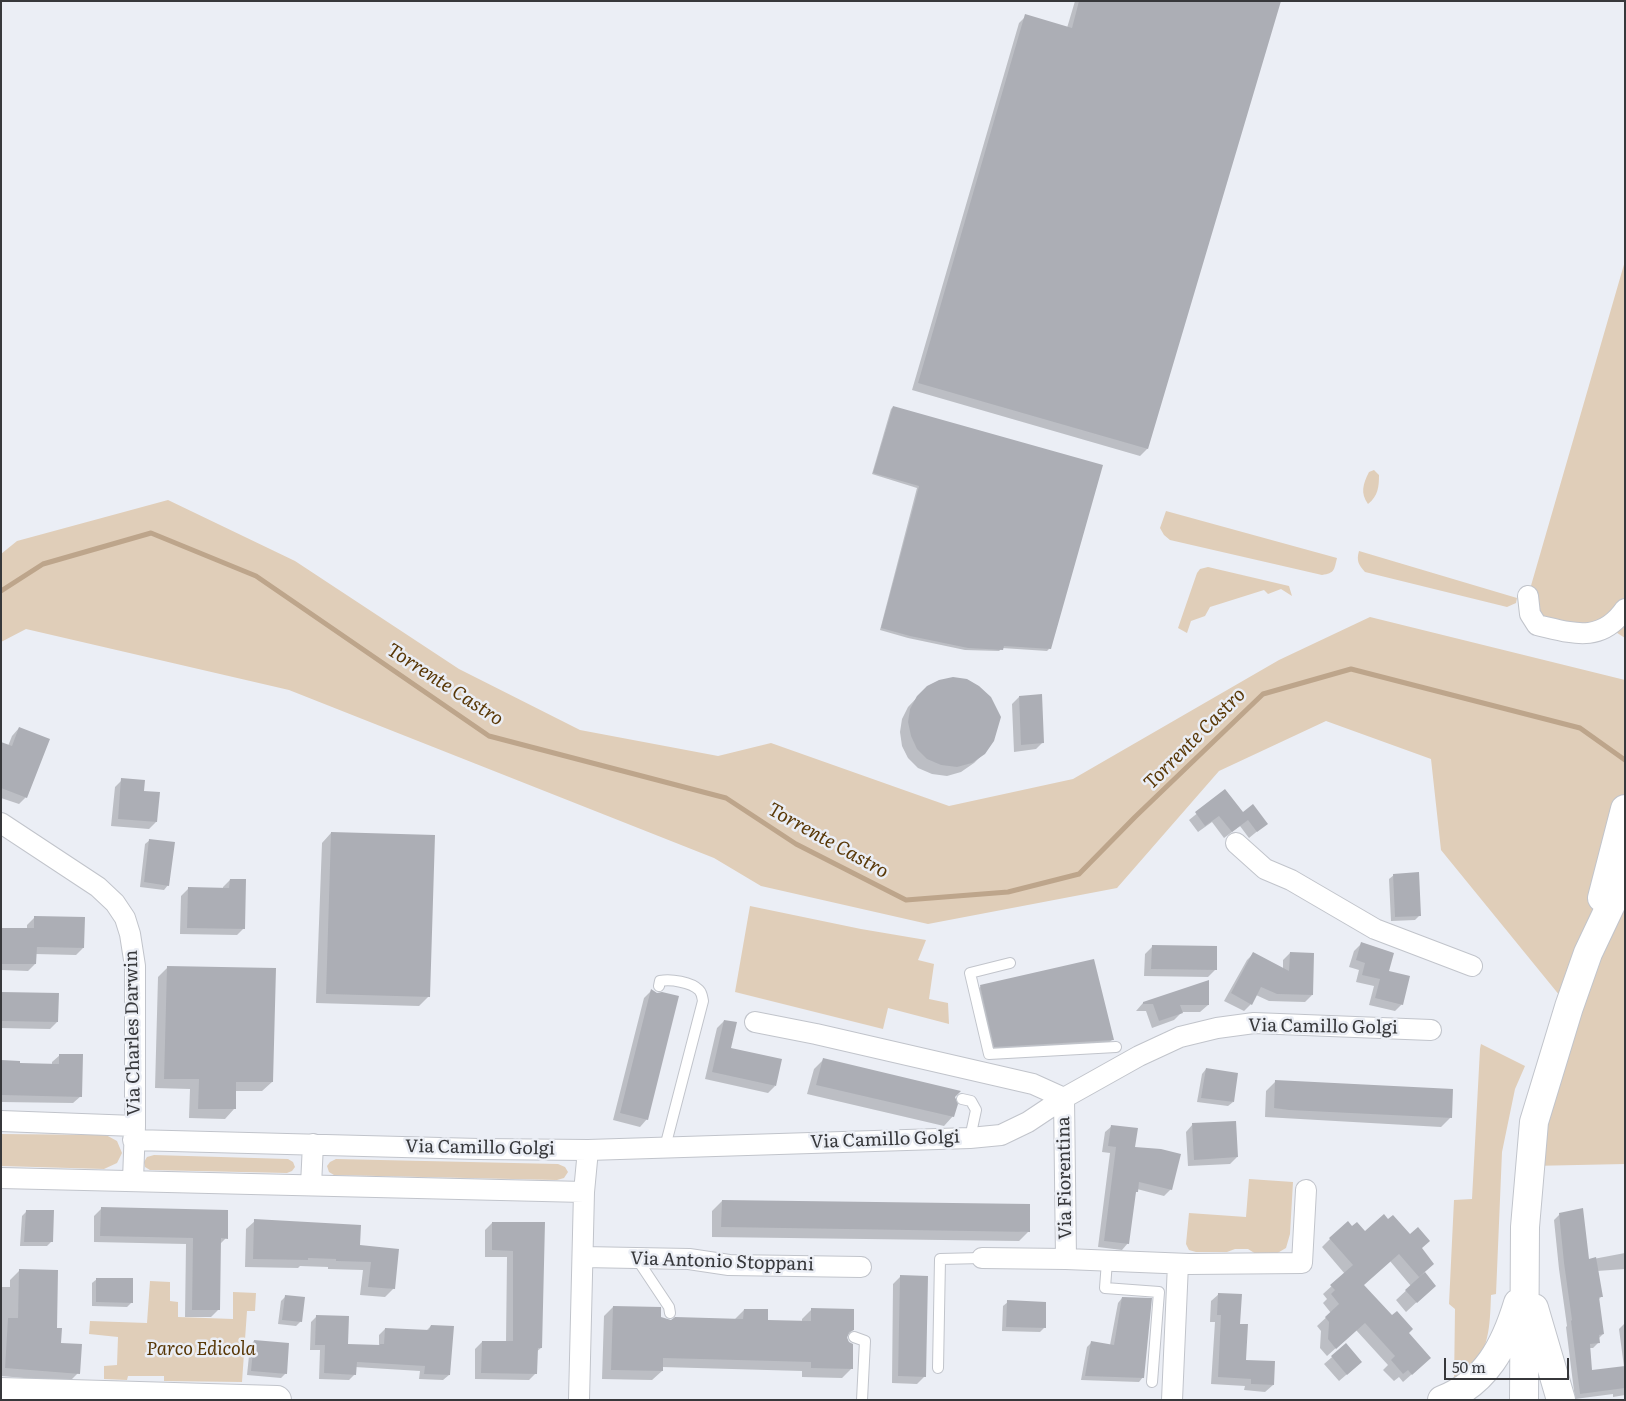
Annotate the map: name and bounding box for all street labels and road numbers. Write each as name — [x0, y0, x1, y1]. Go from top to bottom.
street label: Via Charles Darwin — [121, 950, 145, 1116]
street label: Via Camillo Golgi — [1248, 1015, 1398, 1039]
street label: Via Fiorentina — [1053, 1116, 1077, 1240]
street label: Via Camillo Golgi — [810, 1127, 960, 1153]
street label: Via Camillo Golgi — [405, 1136, 555, 1160]
street label: Via Antonio Stoppani — [630, 1248, 814, 1276]

